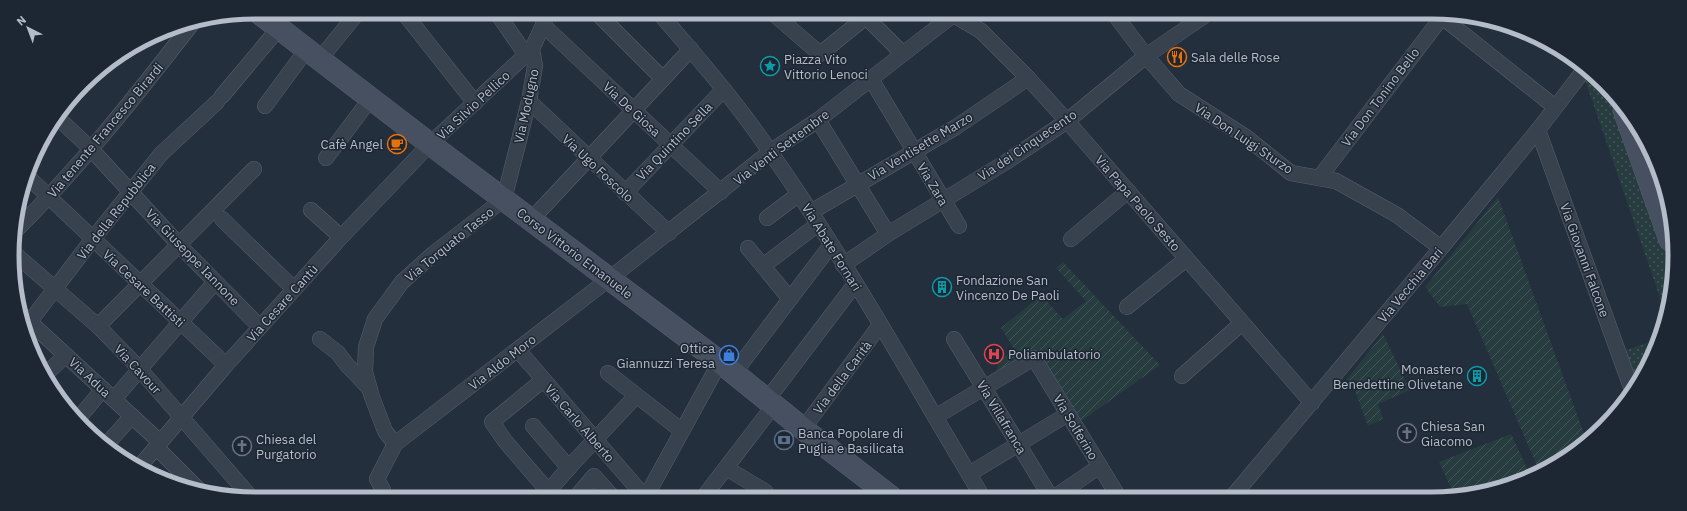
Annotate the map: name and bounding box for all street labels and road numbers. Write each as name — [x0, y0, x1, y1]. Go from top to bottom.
street label: Via Don Tonino Bello — [1338, 44, 1423, 150]
street label: Via tenente Francesco Birardi — [44, 59, 167, 201]
street label: Via Silvio Pellico — [433, 67, 514, 144]
street label: Via Modugno — [510, 67, 543, 145]
street label: Via De Giosa — [599, 78, 664, 140]
street label: Via Quintino Sella — [633, 99, 716, 184]
street label: Via Don Luigi Sturzo — [1191, 99, 1296, 178]
street label: Via Venti Settembre — [730, 106, 833, 189]
street label: Via dei Cinquecento — [975, 106, 1080, 185]
street label: Via Ventisette Marzo — [865, 108, 976, 184]
street label: Via Ugo Foscolo — [558, 131, 637, 206]
street label: Via Papa Paolo Sesto — [1091, 152, 1184, 255]
street label: Via della Repubblica — [73, 159, 160, 263]
street label: Via Zara — [913, 160, 952, 209]
street label: Via Abate Fornari — [798, 200, 865, 294]
street label: Via Giovanni Falcone — [1556, 201, 1613, 320]
street label: Via Torquato Tasso — [401, 203, 497, 286]
street label: Corso Vittorio Emanuele — [513, 204, 636, 303]
street label: Via Giuseppe Iannone — [142, 205, 243, 309]
street label: Via Vecchia Bari — [1374, 244, 1447, 326]
street label: Via Cesare Battisti — [99, 246, 188, 331]
street label: Via Cesare Cantù — [243, 261, 322, 346]
street label: Via Aldo Moro — [465, 331, 539, 394]
street label: Via della Carità — [809, 337, 876, 417]
street label: Via Cavour — [110, 341, 165, 398]
street label: Via Adua — [65, 354, 114, 401]
street label: Via Villafranca — [973, 377, 1030, 457]
street label: Via Carlo Alberto — [541, 381, 618, 466]
street label: Via Solferino — [1049, 391, 1102, 463]

